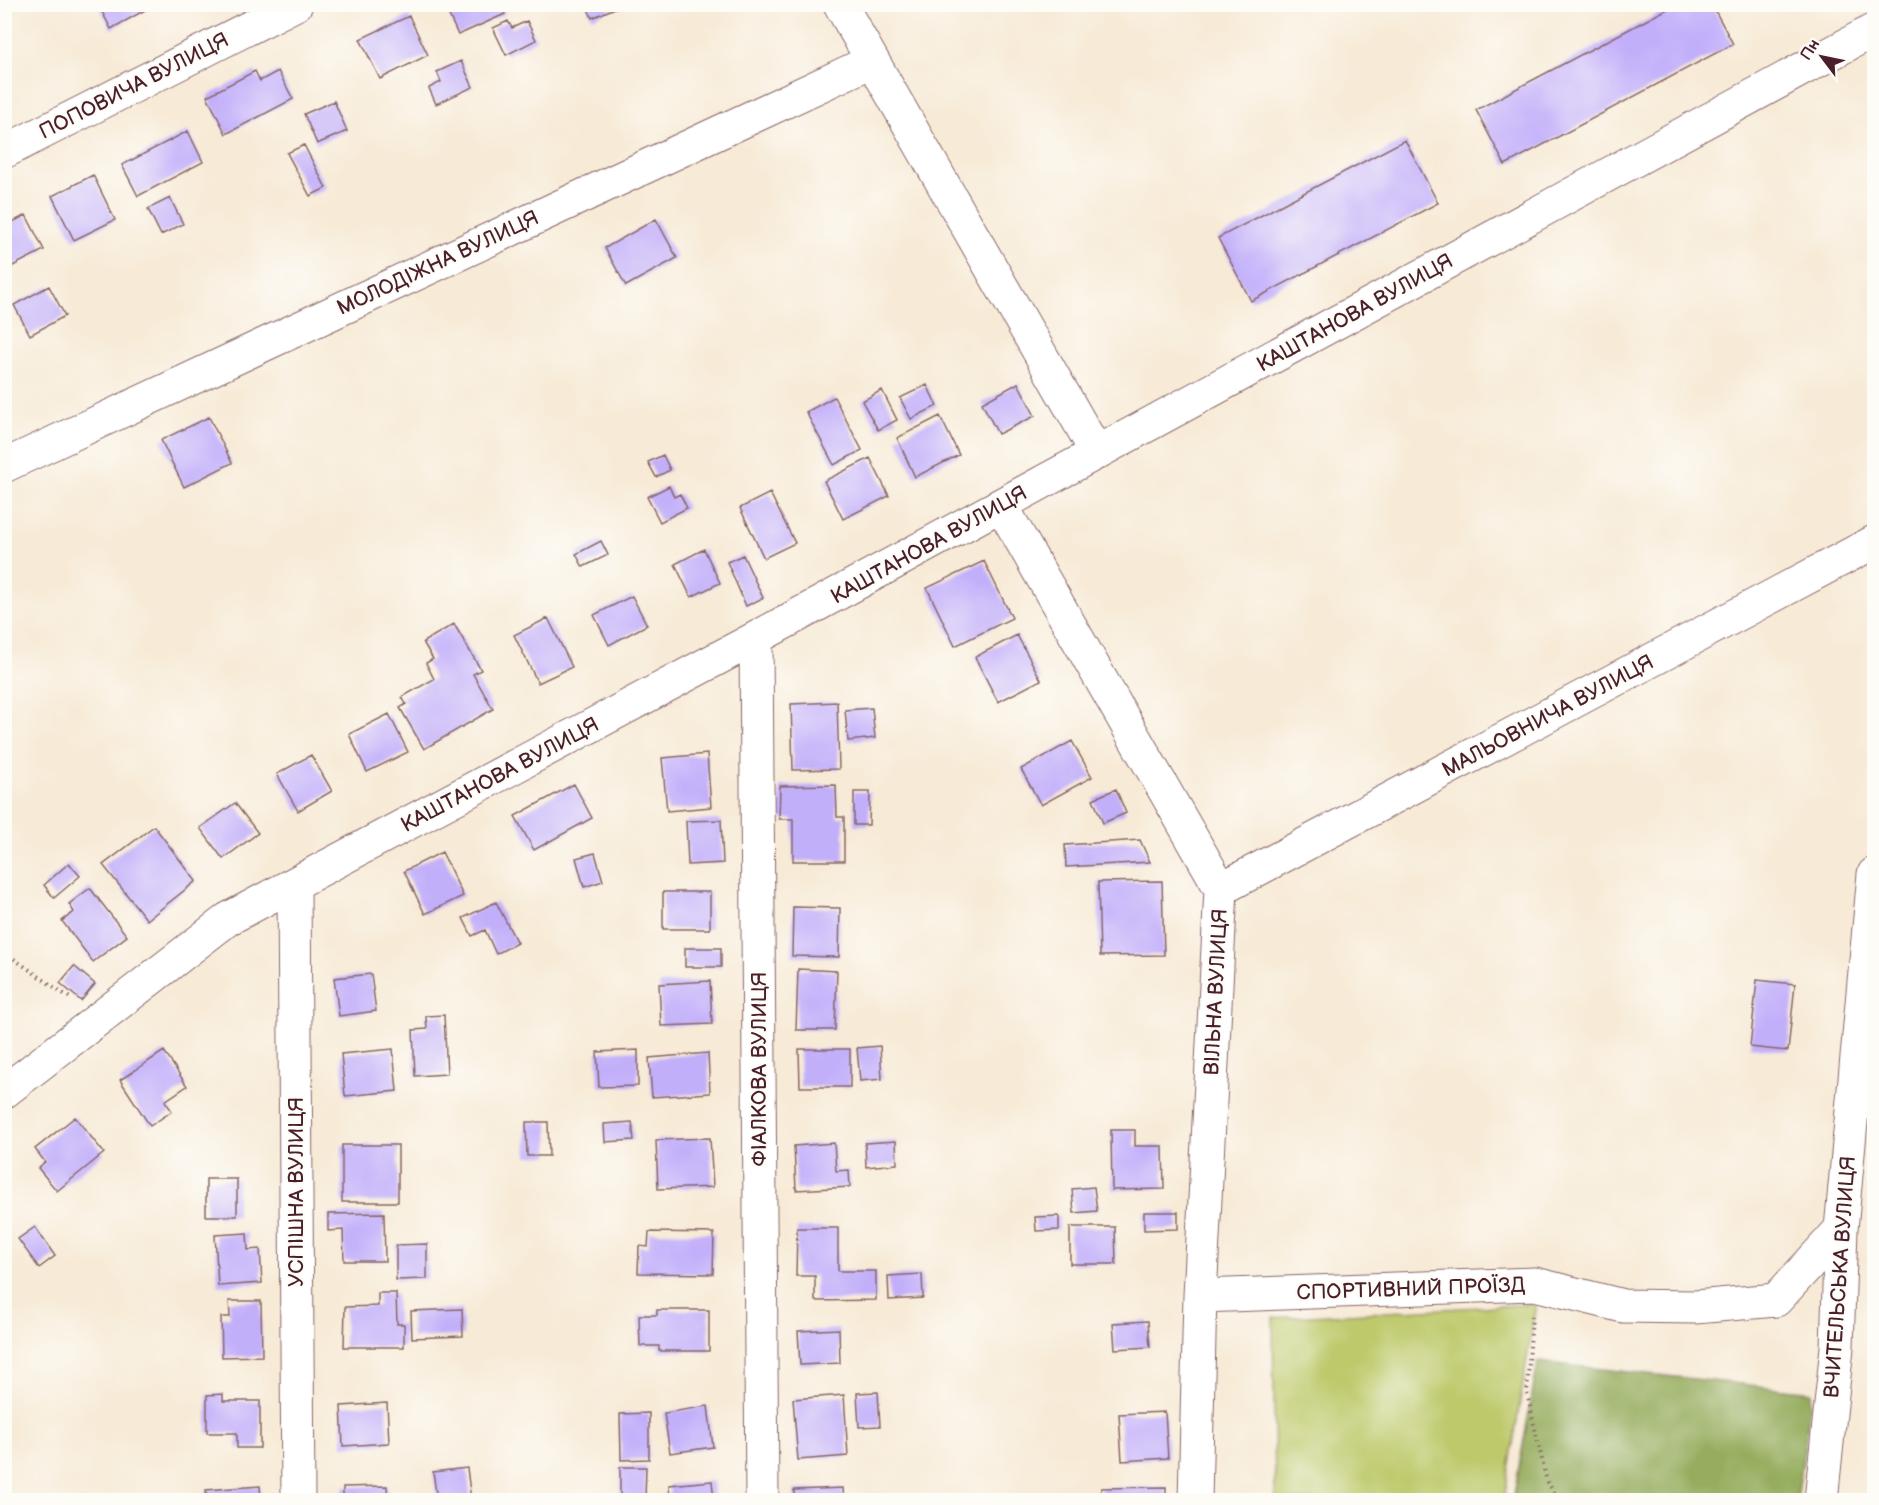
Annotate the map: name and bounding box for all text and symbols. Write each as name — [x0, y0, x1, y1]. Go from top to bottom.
street label: ПОПОВИЧА ВУЛИЦЯ — [35, 27, 233, 145]
north arrow — [1792, 27, 1852, 87]
text: Пн — [1797, 36, 1824, 64]
street label: МОЛОДІЖНА ВУЛИЦЯ — [333, 205, 543, 321]
street label: КАШТАНОВА ВУЛИЦЯ — [1252, 249, 1458, 377]
street label: КАШТАНОВА ВУЛИЦЯ — [826, 481, 1032, 609]
street label: МАЛЬОВНИЧА ВУЛИЦЯ — [1438, 650, 1658, 782]
street label: КАШТАНОВА ВУЛИЦЯ — [397, 712, 603, 838]
street label: ВІЛЬНА ВУЛИЦЯ — [1199, 908, 1233, 1076]
street label: ФІАЛКОВА ВУЛИЦЯ — [747, 971, 772, 1167]
street label: УСПІШНА ВУЛИЦЯ — [284, 1097, 309, 1287]
street label: ВЧИТЕЛЬСЬКА ВУЛИЦЯ — [1819, 1155, 1861, 1399]
street label: СПОРТИВНИЙ ПРОЇЗД — [1296, 1273, 1526, 1305]

